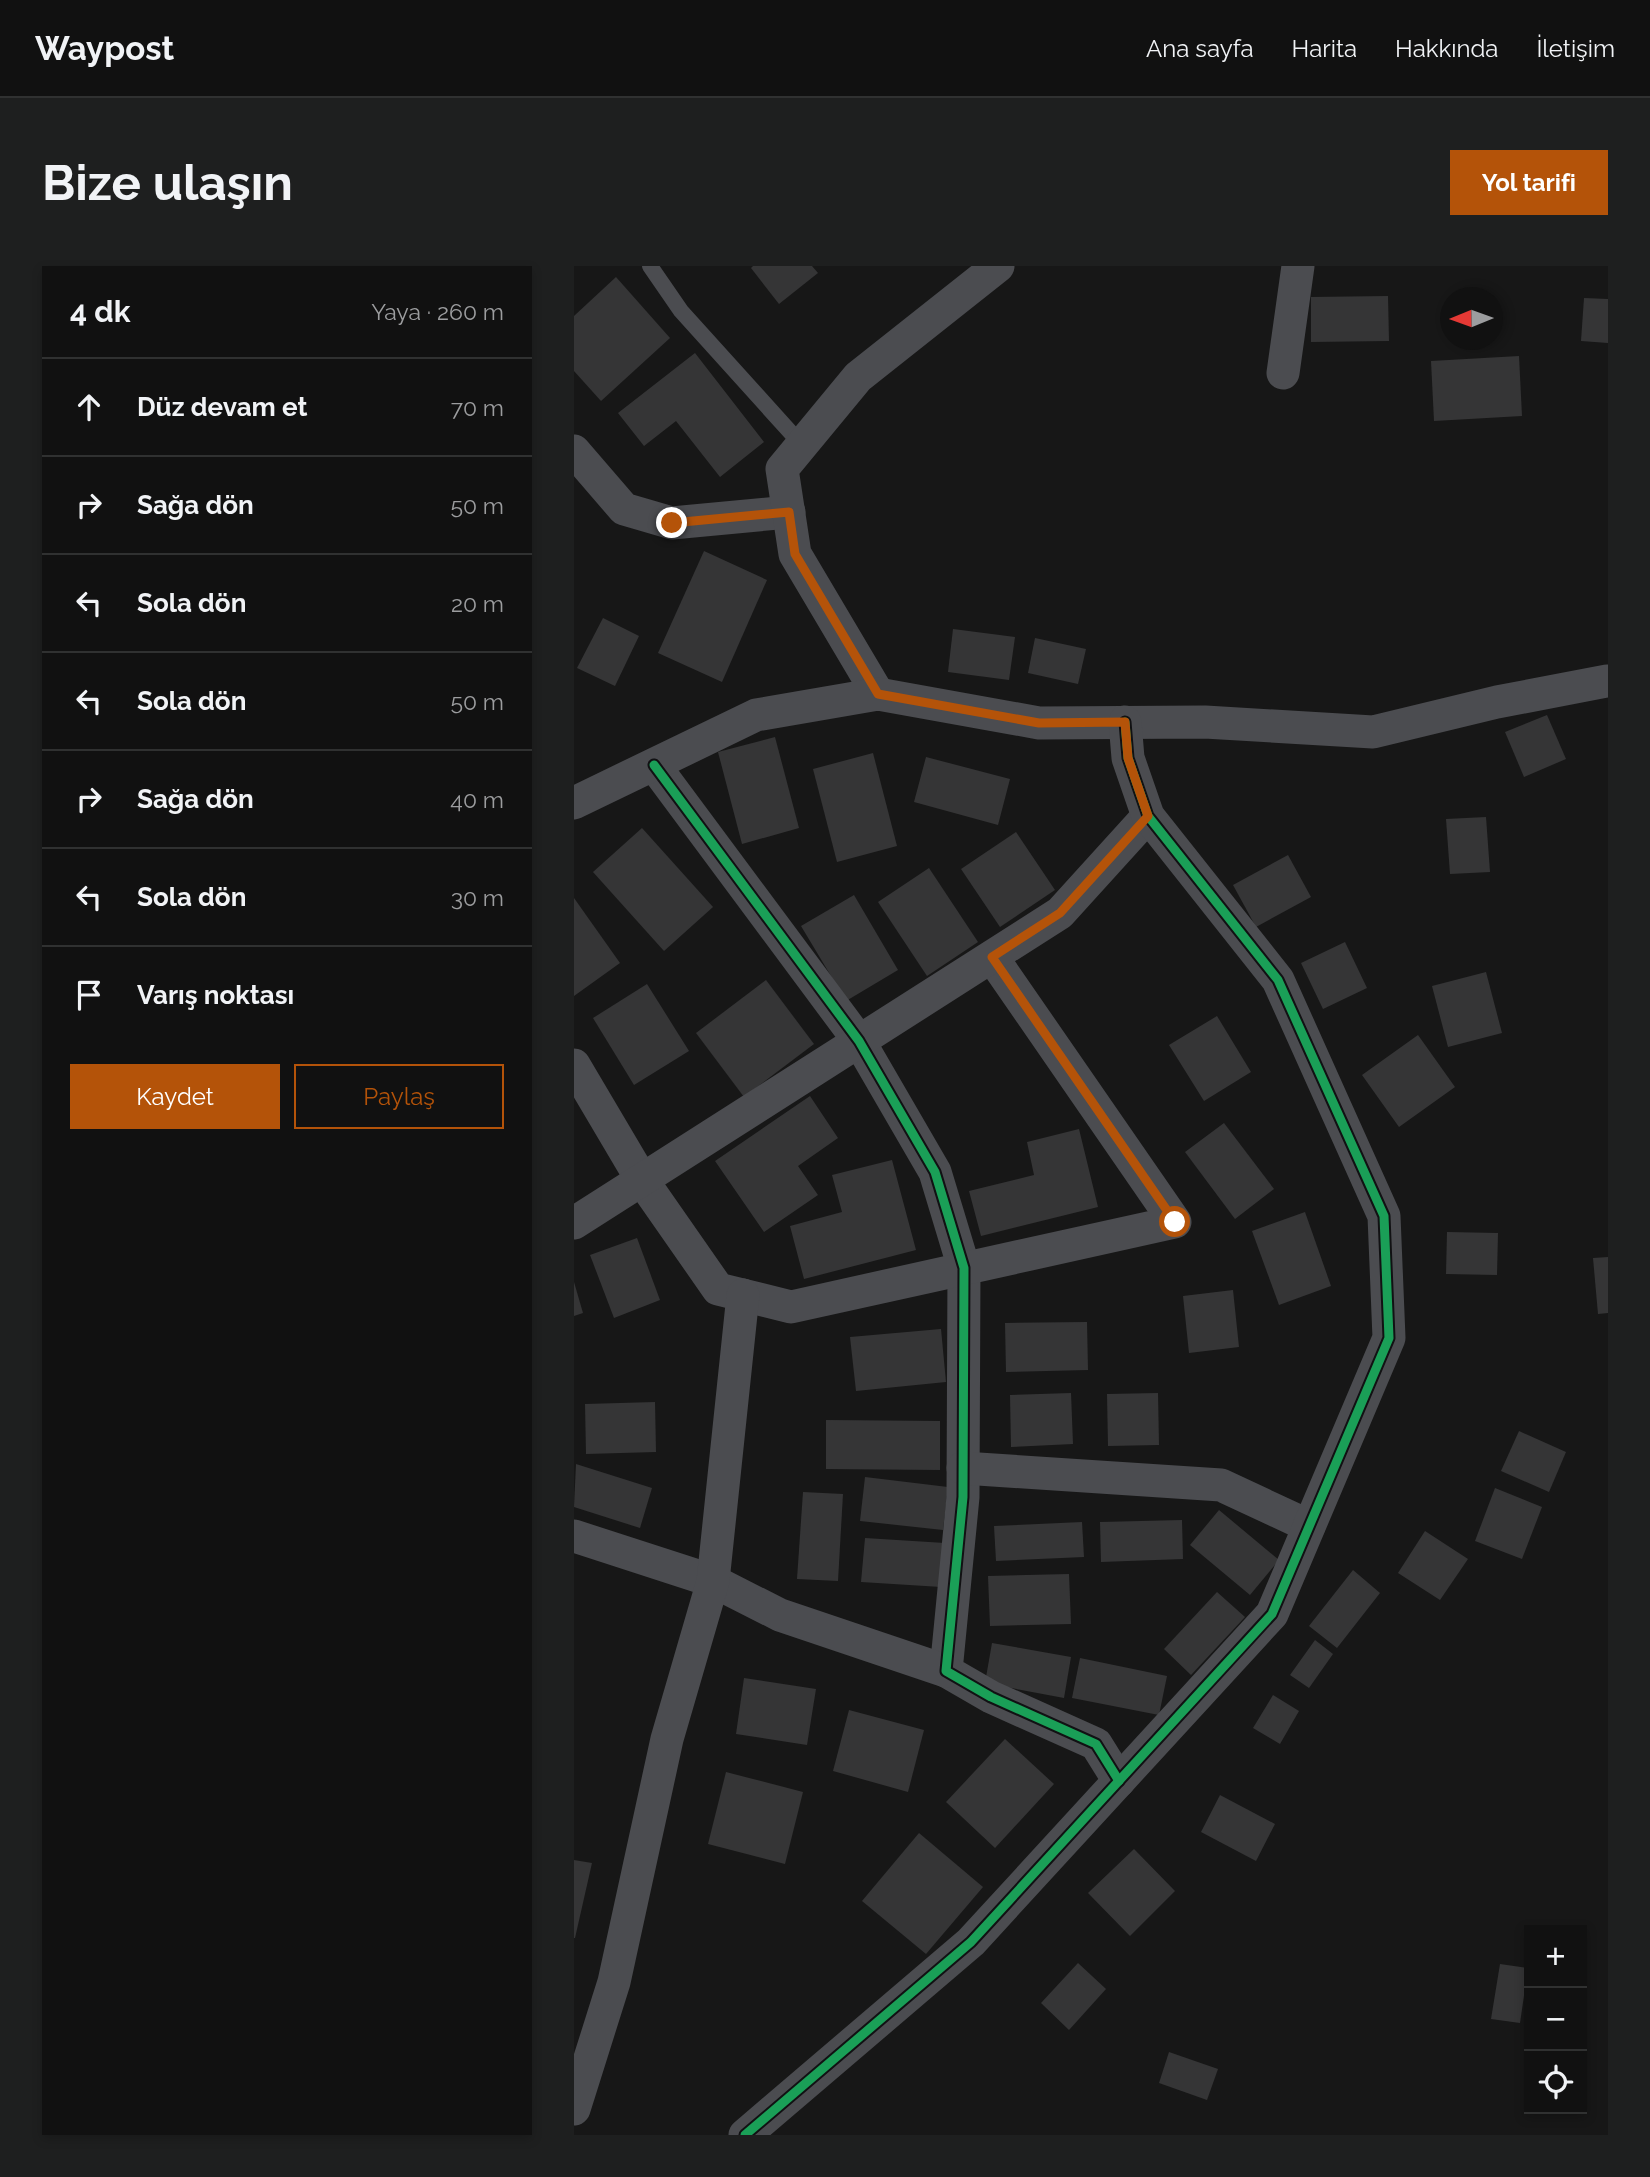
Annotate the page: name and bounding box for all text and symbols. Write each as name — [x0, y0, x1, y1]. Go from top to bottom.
text: Waypost — [35, 29, 174, 68]
text: Ana sayfa — [1146, 34, 1254, 63]
text: Harita — [1292, 34, 1357, 63]
text: Hakkında — [1395, 34, 1498, 63]
text: İletişim — [1536, 34, 1615, 63]
button: Yol tarifi — [1450, 150, 1608, 215]
text: Bize ulaşın — [42, 154, 293, 211]
north arrow — [1440, 287, 1503, 350]
text: 4 dk — [70, 294, 130, 329]
text: Yaya · 260 m — [371, 298, 504, 325]
icon: ahead — [70, 388, 108, 426]
text: Düz devam et — [137, 392, 307, 422]
text: 70 m — [451, 394, 504, 421]
icon: right — [70, 486, 108, 524]
text: Sağa dön — [137, 490, 254, 520]
text: 50 m — [450, 492, 504, 519]
route end — [656, 507, 687, 538]
icon: left — [70, 584, 108, 622]
text: Sola dön — [137, 588, 246, 618]
text: 20 m — [451, 590, 504, 617]
icon: left — [70, 682, 108, 720]
text: Sola dön — [137, 686, 246, 716]
text: 50 m — [450, 688, 504, 715]
icon: right — [70, 780, 108, 818]
text: Sağa dön — [137, 784, 254, 814]
text: 40 m — [450, 786, 504, 813]
icon: left — [70, 878, 108, 916]
text: Sola dön — [137, 882, 246, 912]
text: 30 m — [451, 884, 504, 911]
icon: arrive — [70, 976, 108, 1014]
text: Varış noktası — [137, 980, 294, 1010]
button: Kaydet — [70, 1064, 280, 1129]
button: Paylaş — [294, 1064, 504, 1129]
route start — [1159, 1206, 1190, 1237]
map controls — [1524, 1925, 1587, 2114]
button: + — [1524, 1925, 1587, 1988]
button: − — [1524, 1988, 1587, 2051]
button: locate — [1524, 2051, 1587, 2114]

